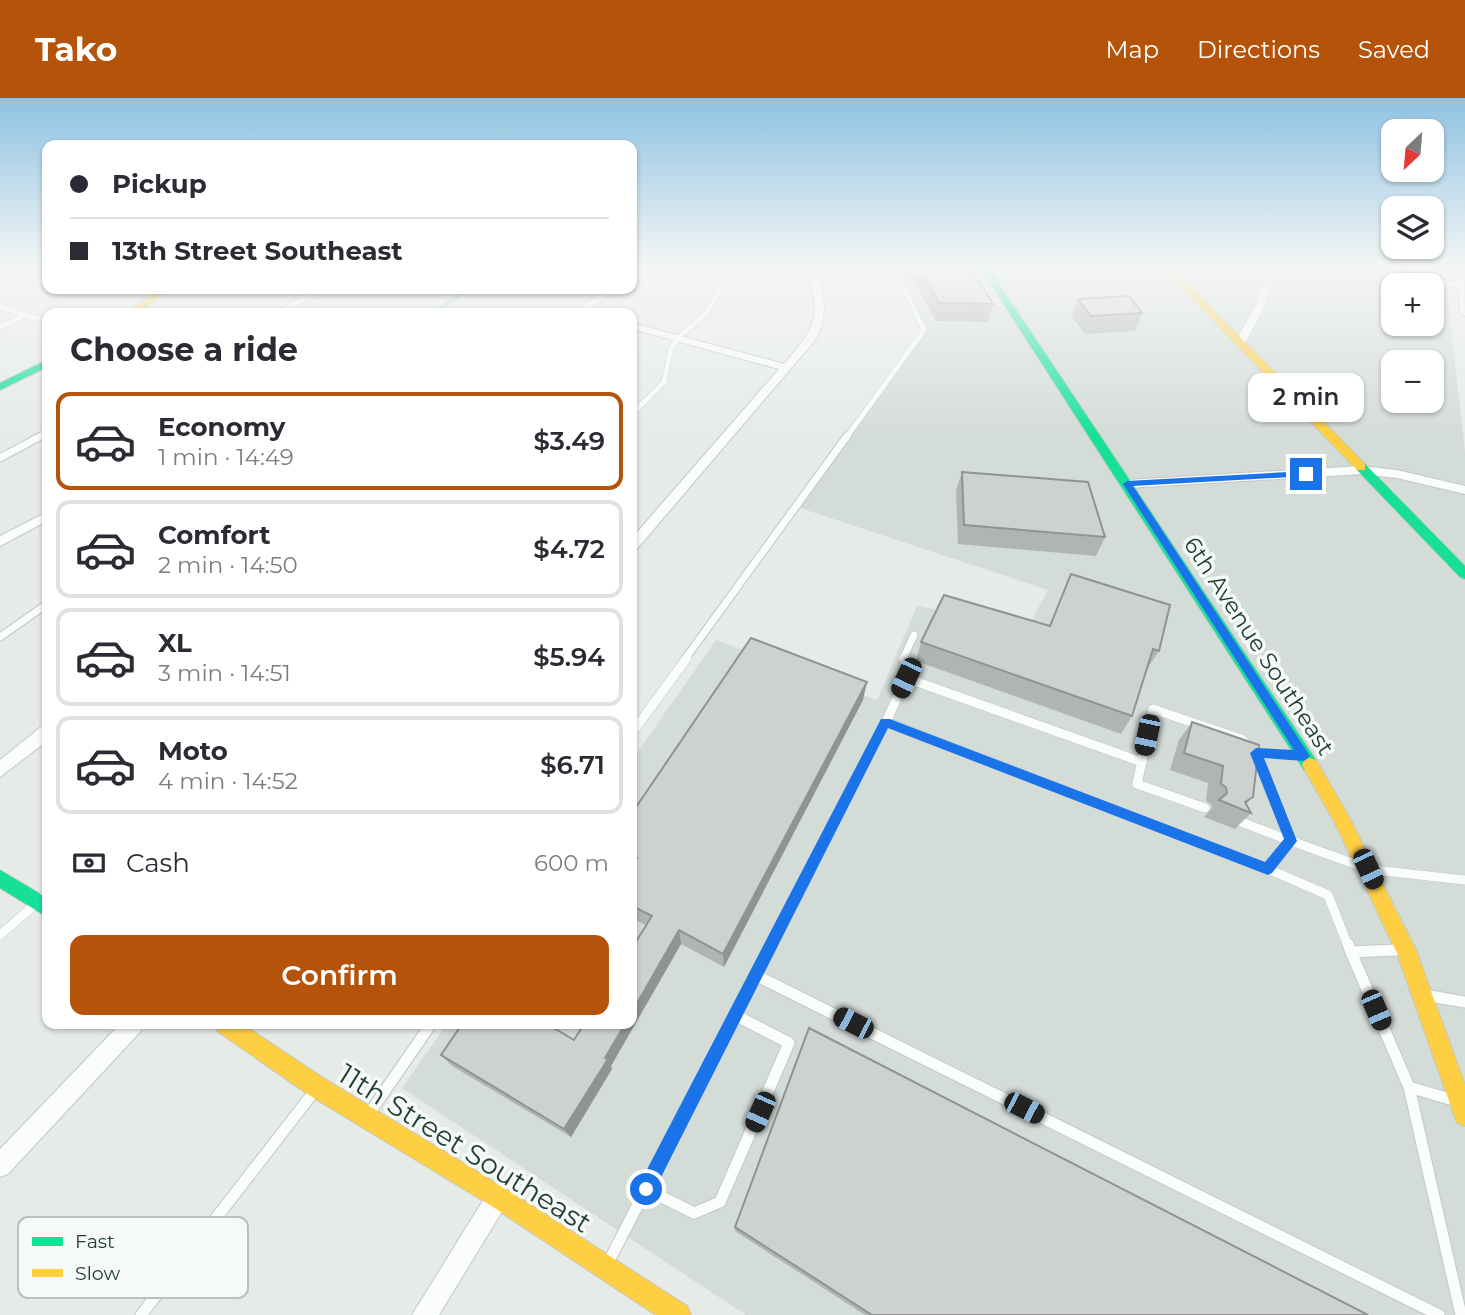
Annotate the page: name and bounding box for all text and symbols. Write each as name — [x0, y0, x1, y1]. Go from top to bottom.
text: Tako — [35, 29, 117, 69]
text: Map — [1106, 35, 1159, 64]
text: Directions — [1197, 35, 1320, 64]
text: Saved — [1358, 35, 1430, 64]
north arrow — [1381, 119, 1444, 182]
map controls — [1381, 119, 1444, 413]
text: Pickup — [112, 168, 207, 200]
button: layers — [1381, 196, 1444, 259]
text: 13th Street Southeast — [112, 235, 403, 267]
button: + — [1381, 273, 1444, 336]
text: Choose a ride — [70, 330, 298, 369]
button: − — [1381, 350, 1444, 413]
callout: 2 min — [1248, 372, 1364, 422]
text: 2 min — [1273, 383, 1339, 411]
icon: car — [74, 410, 137, 473]
text: Economy — [158, 411, 285, 443]
text: $3.49 — [534, 425, 605, 457]
text: 1 min · 14:49 — [158, 443, 294, 471]
route end — [1290, 458, 1322, 490]
icon: car — [74, 518, 137, 581]
text: Comfort — [158, 519, 270, 551]
street label: 6th Avenue Southeast — [1178, 532, 1340, 760]
text: $4.72 — [533, 533, 605, 565]
text: 2 min · 14:50 — [158, 551, 298, 579]
icon: car — [74, 626, 137, 689]
text: XL — [158, 627, 192, 659]
text: $5.94 — [533, 641, 605, 673]
car — [888, 655, 925, 701]
text: 3 min · 14:51 — [158, 659, 291, 687]
car — [1133, 712, 1162, 758]
icon: car — [74, 734, 137, 797]
text: Moto — [158, 735, 228, 767]
text: $6.71 — [540, 749, 605, 781]
text: 4 min · 14:52 — [158, 767, 298, 795]
icon: cash — [70, 844, 108, 882]
car — [1350, 846, 1387, 892]
text: Cash — [126, 847, 190, 879]
text: 600 m — [534, 849, 609, 877]
button: Confirm — [70, 935, 609, 1015]
car — [1359, 987, 1394, 1033]
car — [830, 1004, 877, 1042]
street label: 11th Street Southeast — [332, 1056, 598, 1240]
car — [742, 1089, 779, 1135]
car — [1001, 1089, 1048, 1127]
route start — [630, 1173, 662, 1205]
legend — [18, 1217, 248, 1298]
text: Fast — [75, 1230, 115, 1253]
text: Slow — [75, 1262, 120, 1285]

